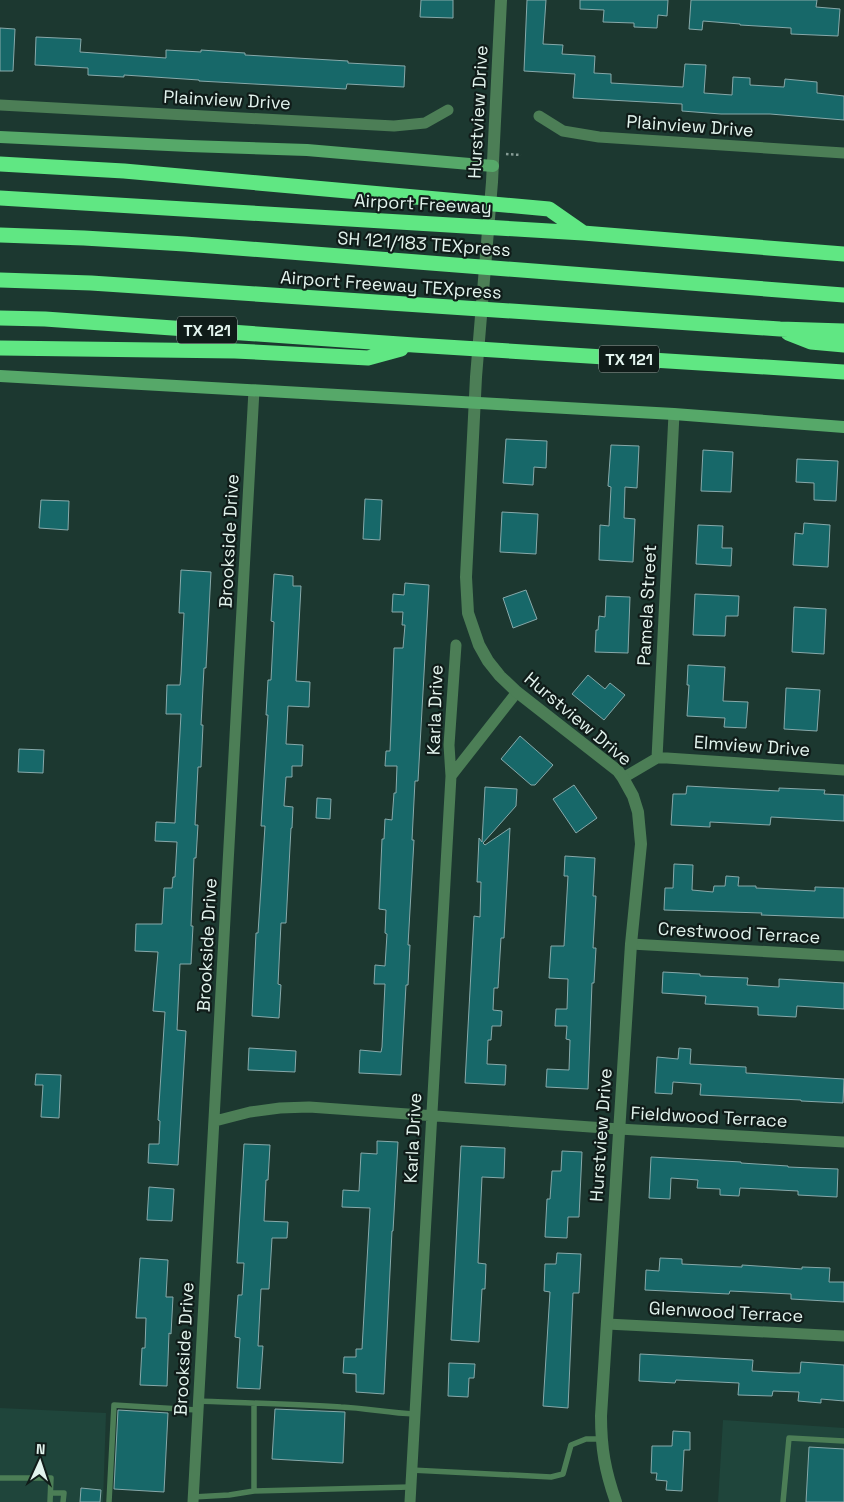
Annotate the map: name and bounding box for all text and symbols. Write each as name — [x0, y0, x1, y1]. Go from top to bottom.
street label: Hurstview Drive — [463, 45, 492, 179]
street label: Plainview Drive — [163, 85, 291, 114]
street label: Plainview Drive — [626, 110, 754, 141]
street label: Airport Freeway — [354, 188, 492, 219]
street label: SH 121/183 TEXpress — [337, 226, 511, 261]
street label: Airport Freeway TEXpress — [280, 265, 502, 304]
road number: TX 121 — [177, 316, 237, 344]
road number: TX 121 — [599, 346, 659, 372]
street label: Brookside Drive — [214, 473, 243, 608]
street label: Pamela Street — [632, 544, 661, 666]
street label: Karla Drive — [421, 664, 448, 756]
street label: Hurstview Drive — [520, 667, 637, 770]
street label: Elmview Drive — [693, 730, 811, 761]
street label: Brookside Drive — [192, 877, 221, 1012]
street label: Crestwood Terrace — [657, 917, 821, 948]
street label: Hurstview Drive — [584, 1067, 617, 1202]
street label: Karla Drive — [399, 1092, 426, 1184]
street label: Fieldwood Terrace — [630, 1101, 788, 1132]
street label: Brookside Drive — [169, 1281, 198, 1416]
street label: Glenwood Terrace — [648, 1296, 804, 1327]
north arrow — [15, 1437, 65, 1487]
text: N — [36, 1440, 46, 1458]

